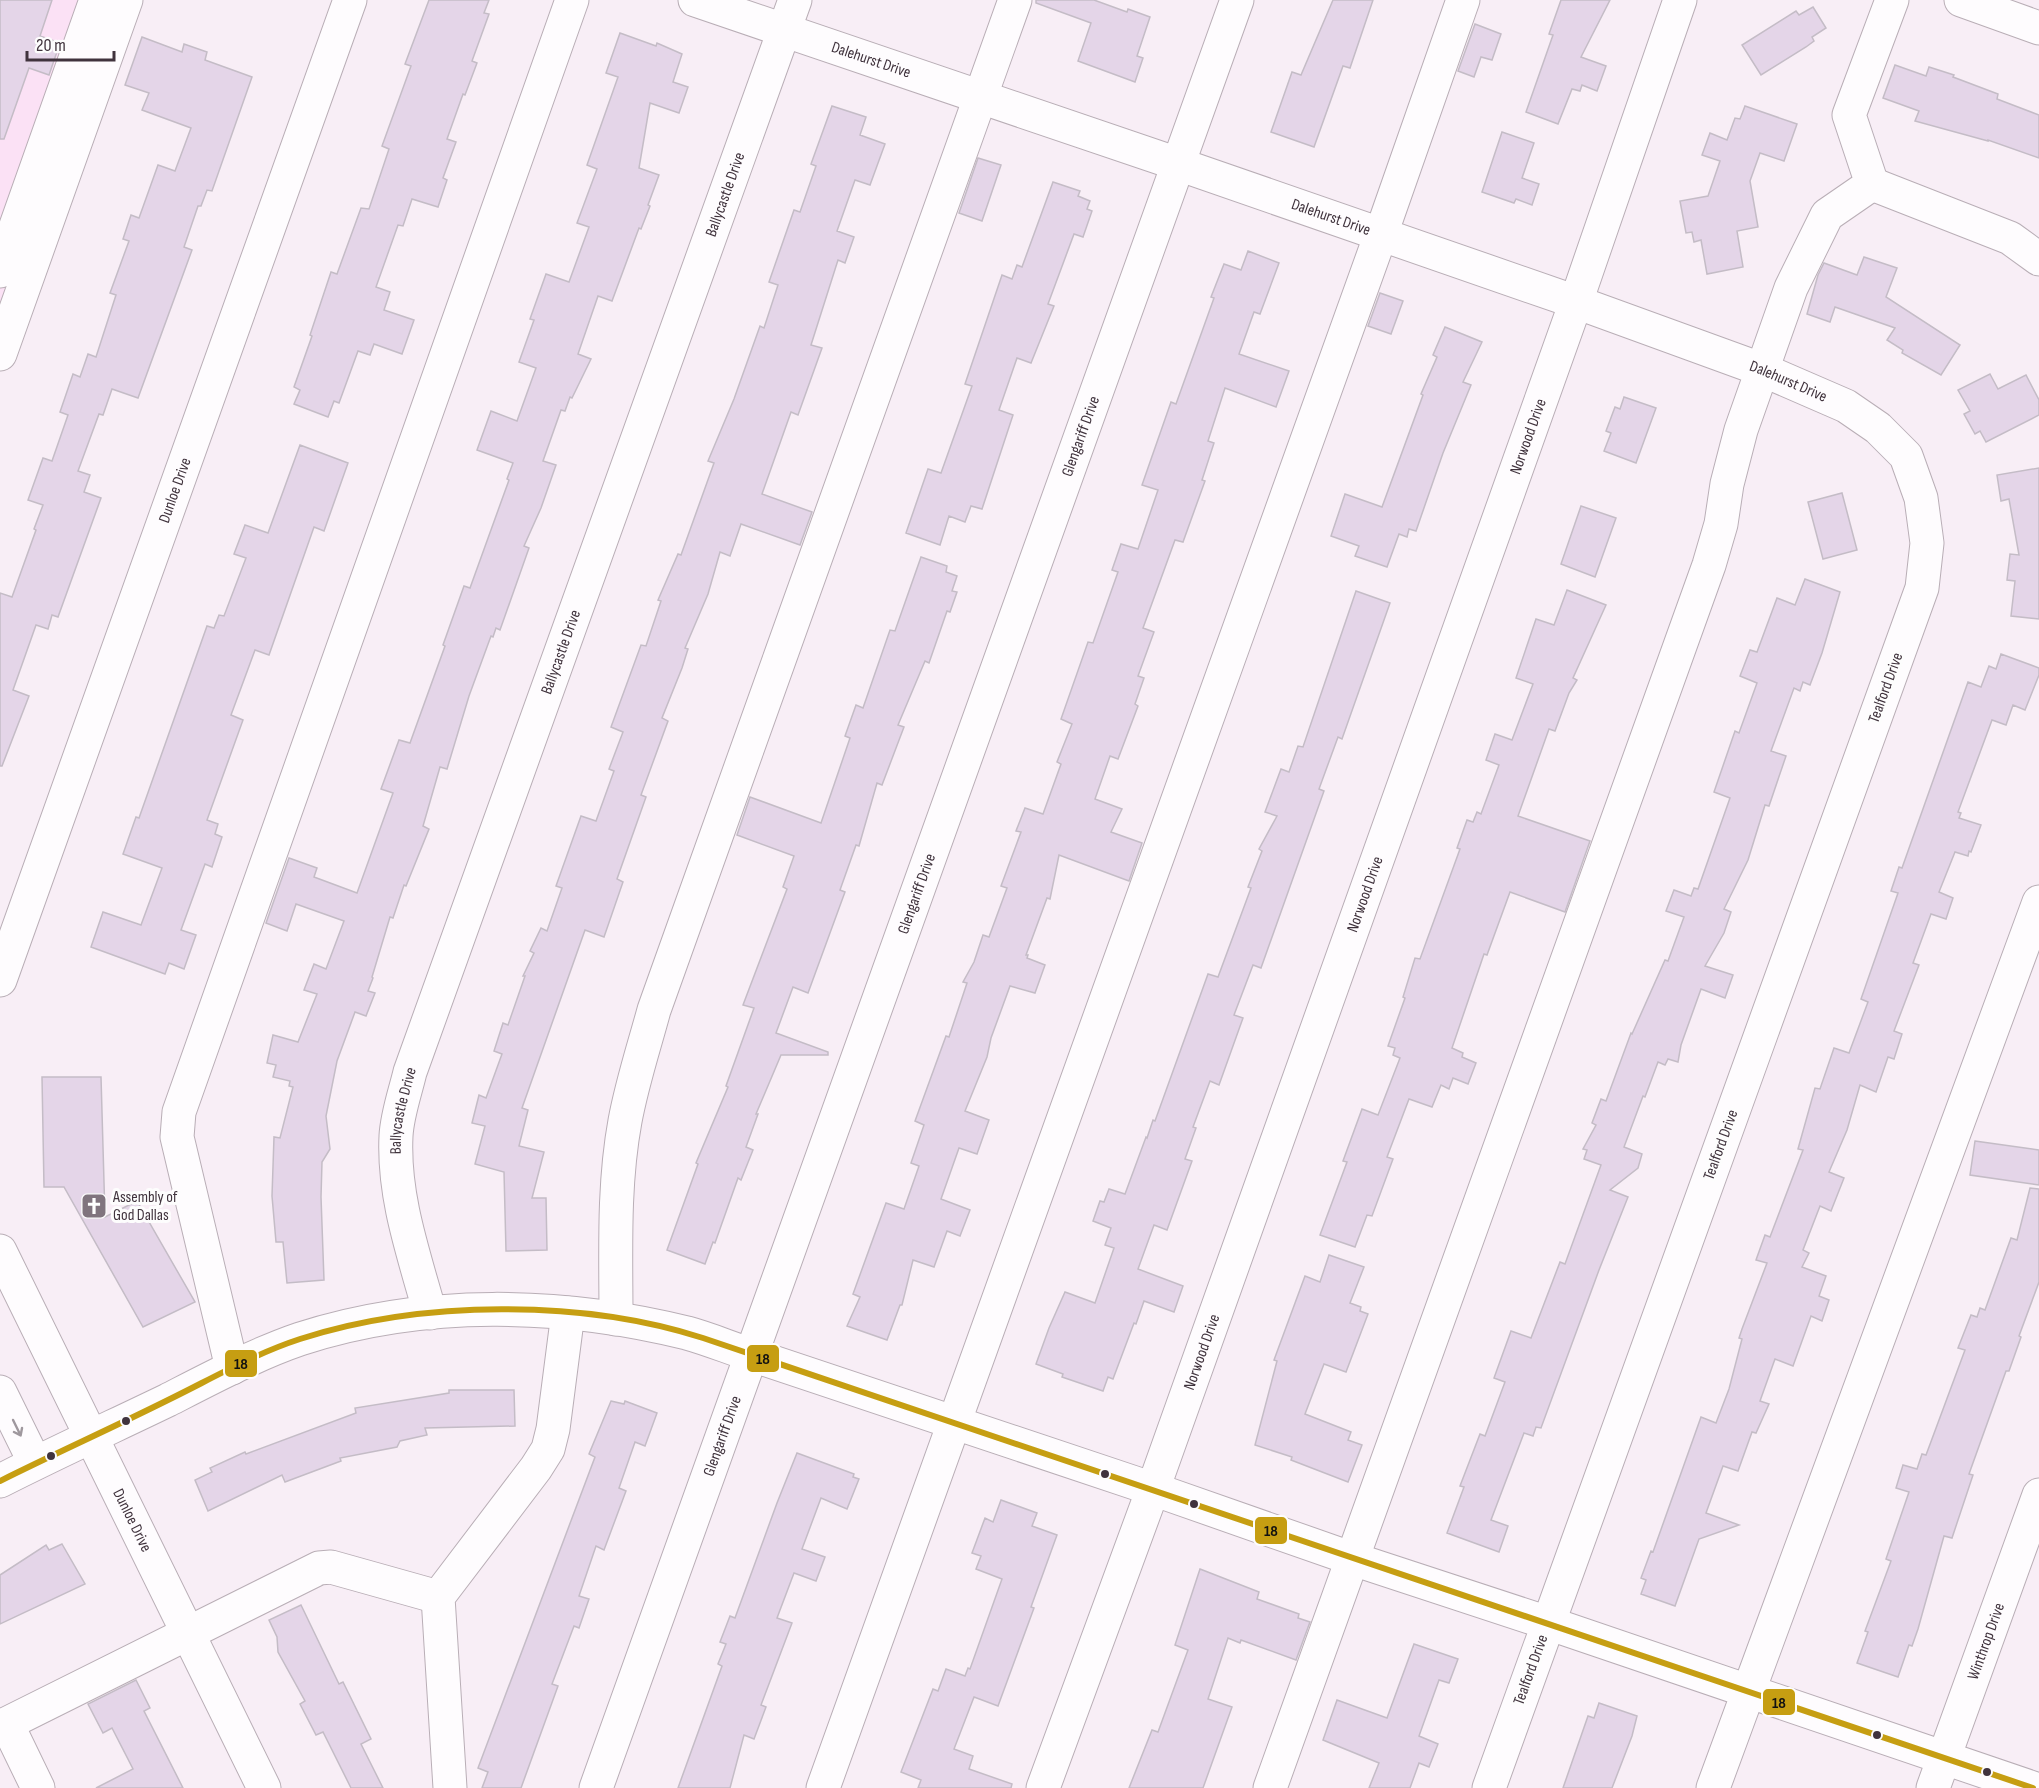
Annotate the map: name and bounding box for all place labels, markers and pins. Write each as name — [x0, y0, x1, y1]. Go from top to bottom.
place label: Assembly of God Dallas — [112, 1188, 178, 1225]
church icon: Assembly of God Dallas — [79, 1191, 109, 1221]
unlabelled marker — [120, 1415, 132, 1427]
unlabelled marker — [45, 1450, 57, 1462]
unlabelled marker — [1099, 1468, 1111, 1480]
unlabelled marker — [1188, 1498, 1200, 1510]
unlabelled marker — [1871, 1729, 1883, 1741]
unlabelled marker — [1981, 1766, 1993, 1778]

